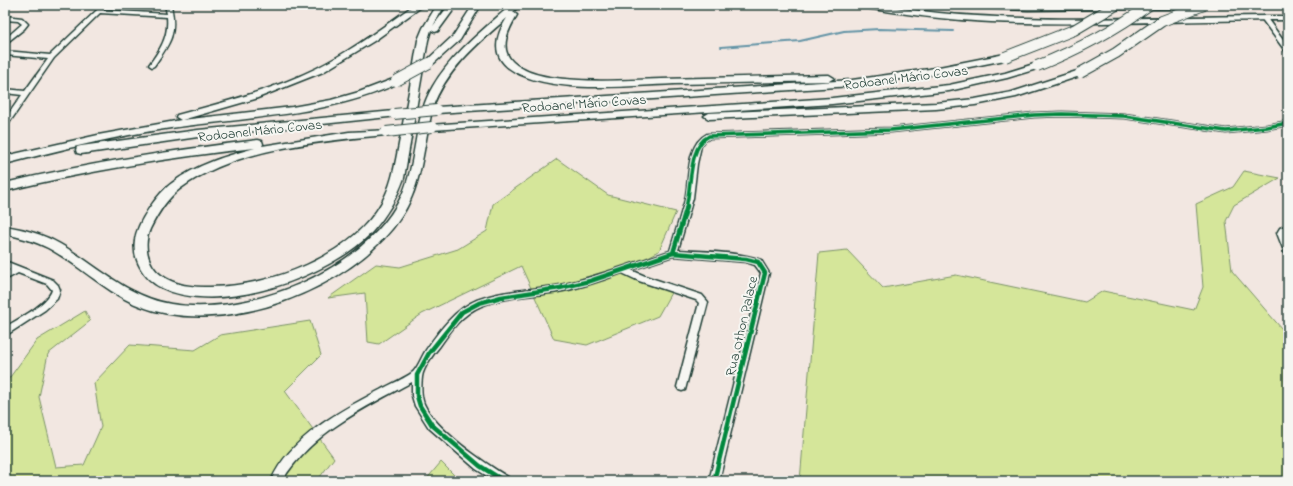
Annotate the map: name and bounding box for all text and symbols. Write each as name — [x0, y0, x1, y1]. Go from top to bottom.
street label: Rodoanel Mário Covas — [843, 60, 970, 97]
street label: Rodoanel Mário Covas — [521, 90, 647, 119]
street label: Rodoanel Mário Covas — [197, 115, 323, 148]
street label: Rua Othon Palace — [721, 273, 764, 379]

